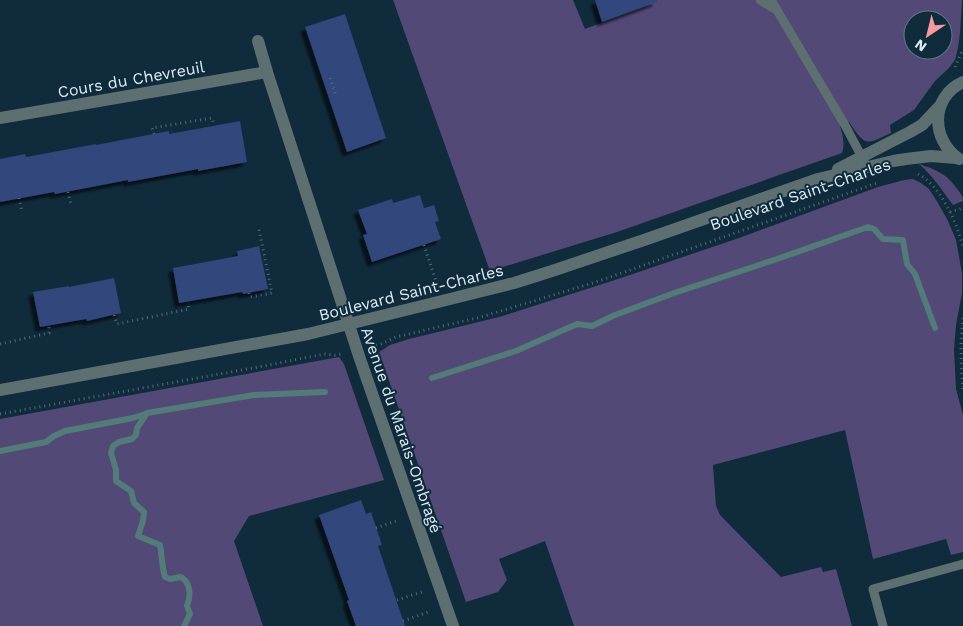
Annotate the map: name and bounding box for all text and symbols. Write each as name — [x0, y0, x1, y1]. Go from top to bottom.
north arrow — [903, 10, 953, 60]
text: N — [912, 36, 929, 55]
street label: Cours du Chevreuil — [56, 57, 206, 102]
street label: Boulevard Saint-Charles — [707, 155, 893, 234]
street label: Boulevard Saint-Charles — [317, 260, 505, 325]
street label: Avenue du Marais-Ombragé — [357, 325, 446, 536]

